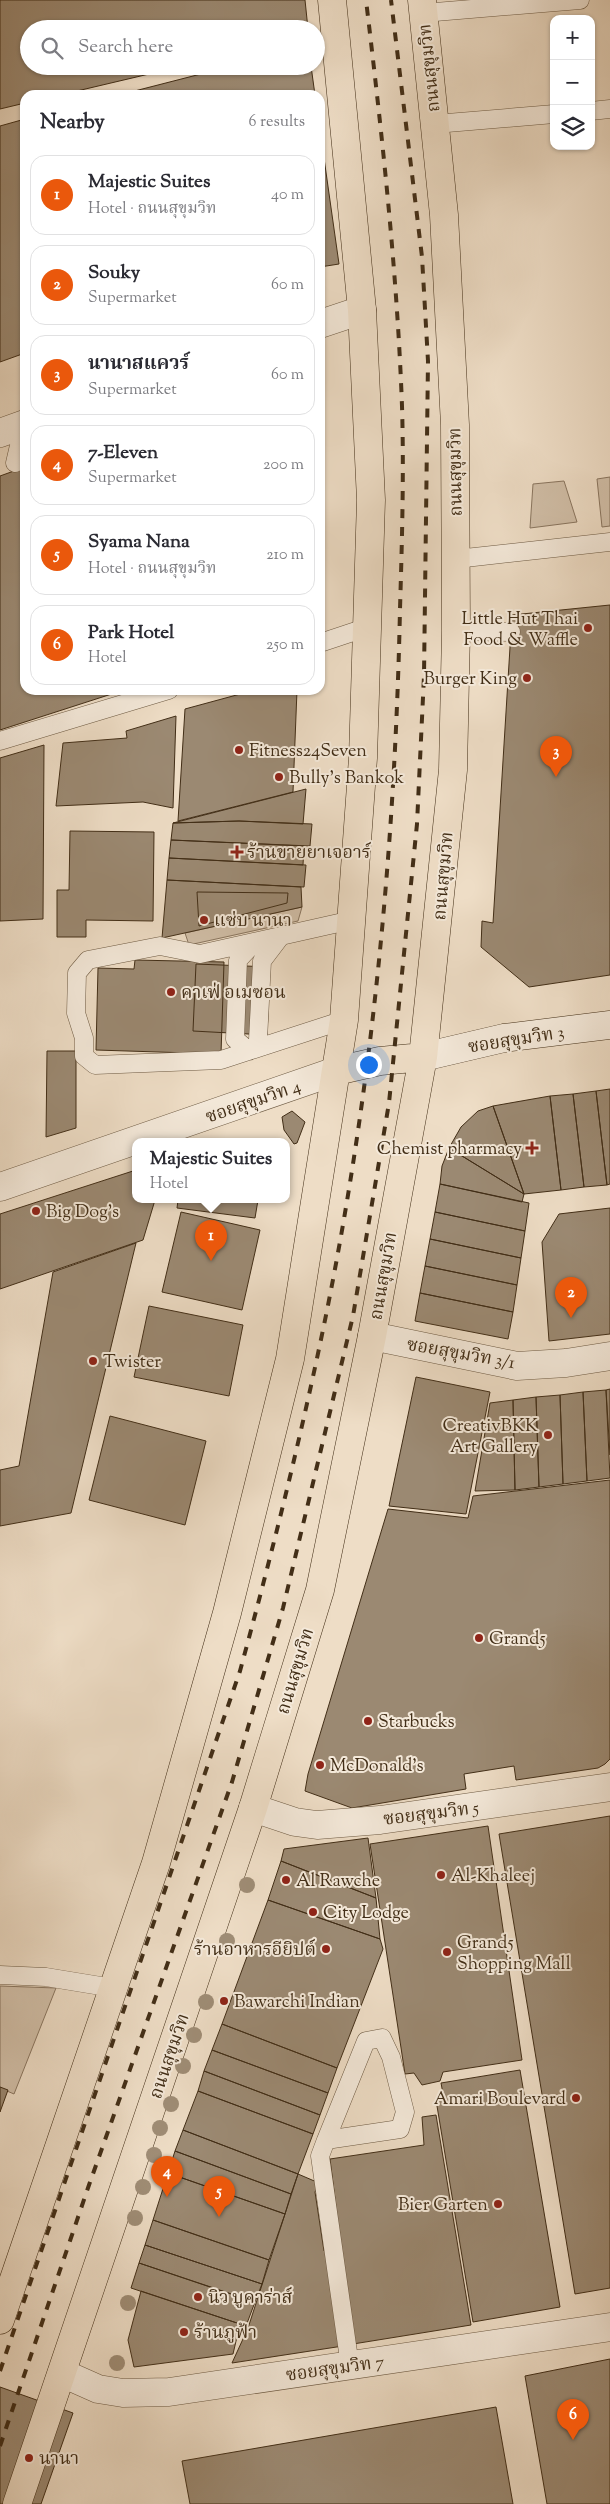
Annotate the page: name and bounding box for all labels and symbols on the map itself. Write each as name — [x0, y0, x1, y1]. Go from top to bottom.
street label: ถนนสุขุมวิท — [413, 22, 449, 113]
street label: ถนนสุขุมวิท — [443, 427, 471, 517]
place label: Little Hut Thai Food & Waffle — [462, 607, 578, 654]
marker: Little Hut Thai Food & Waffle — [582, 622, 594, 634]
place label: Burger King — [423, 667, 517, 693]
marker: Burger King — [521, 672, 533, 684]
pin: 3 — [540, 736, 572, 777]
place label: Fitness24Seven — [249, 739, 367, 765]
marker: Fitness24Seven — [233, 744, 245, 756]
place label: Bully's Bankok — [289, 766, 404, 792]
marker: Bully's Bankok — [273, 771, 285, 783]
street label: ถนนสุขุมวิท — [428, 831, 462, 922]
place label: ร้านขายยาเจอาร์ — [247, 841, 372, 867]
marker: ร้านขายยาเจอาร์ — [231, 846, 243, 858]
place label: แซ่บ นานา — [214, 909, 292, 935]
marker: แซ่บ นานา — [198, 914, 210, 926]
place label: คาเฟ่ อเมซอน — [181, 981, 286, 1007]
marker: คาเฟ่ อเมซอน — [165, 986, 177, 998]
street label: ซอยสุขุมวิท 3 — [466, 1021, 566, 1061]
your location — [356, 1052, 382, 1078]
street label: ซอยสุขุมวิท 4 — [203, 1074, 305, 1131]
place label: Chemist pharmacy — [377, 1137, 522, 1163]
marker: Chemist pharmacy — [526, 1142, 538, 1154]
place label: Big Dog's — [46, 1200, 119, 1226]
marker: Big Dog's — [30, 1205, 42, 1217]
pin: 1 — [195, 1220, 227, 1261]
street label: ถนนสุขุมวิท — [364, 1230, 405, 1322]
pin: 2 — [555, 1277, 587, 1318]
street label: ซอยสุขุมวิท 3/1 — [404, 1333, 517, 1377]
place label: Twister — [103, 1350, 161, 1376]
marker: Twister — [87, 1355, 99, 1367]
place label: CreativBKK Art Gallery — [442, 1414, 538, 1461]
marker: CreativBKK Art Gallery — [542, 1429, 554, 1441]
street label: ถนนสุขุมวิท — [272, 1625, 322, 1718]
place label: Grand5 — [489, 1627, 546, 1653]
marker: Grand5 — [473, 1632, 485, 1644]
place label: Starbucks — [378, 1710, 455, 1736]
marker: Starbucks — [362, 1715, 374, 1727]
place label: McDonald's — [330, 1754, 424, 1780]
marker: McDonald's — [314, 1759, 326, 1771]
street label: ซอยสุขุมวิท 5 — [382, 1796, 481, 1834]
place label: Al-Khaleej — [451, 1864, 535, 1890]
place label: Al Rawche — [296, 1869, 380, 1895]
marker: Al-Khaleej — [435, 1869, 447, 1881]
marker: Al Rawche — [280, 1874, 292, 1886]
place label: City Lodge — [323, 1901, 409, 1927]
marker: City Lodge — [307, 1906, 319, 1918]
place label: Grand5 Shopping Mall — [457, 1931, 571, 1978]
place label: ร้านอาหารอียิปต์ — [194, 1938, 316, 1964]
marker: ร้านอาหารอียิปต์ — [320, 1943, 332, 1955]
marker: Grand5 Shopping Mall — [441, 1946, 453, 1958]
place label: Bawarchi Indian — [234, 1990, 360, 2016]
marker: Bawarchi Indian — [218, 1995, 230, 2007]
street label: ถนนสุขุมวิท — [144, 2010, 198, 2103]
place label: Amari Boulevard — [434, 2087, 566, 2113]
marker: Amari Boulevard — [570, 2092, 582, 2104]
pin: 4 — [151, 2156, 183, 2197]
pin: 5 — [203, 2176, 235, 2217]
place label: Bier Garten — [398, 2193, 488, 2219]
marker: Bier Garten — [492, 2198, 504, 2210]
place label: นิว บูคาร่าส์ — [208, 2286, 293, 2312]
marker: นิว บูคาร่าส์ — [192, 2291, 204, 2303]
place label: ร้านภูฟ้า — [194, 2321, 257, 2347]
marker: ร้านภูฟ้า — [178, 2326, 190, 2338]
street label: ซอยสุขุมวิท 7 — [284, 2350, 386, 2390]
pin: 6 — [557, 2399, 589, 2440]
place label: นานา — [39, 2447, 79, 2473]
marker: นานา — [23, 2452, 35, 2464]

